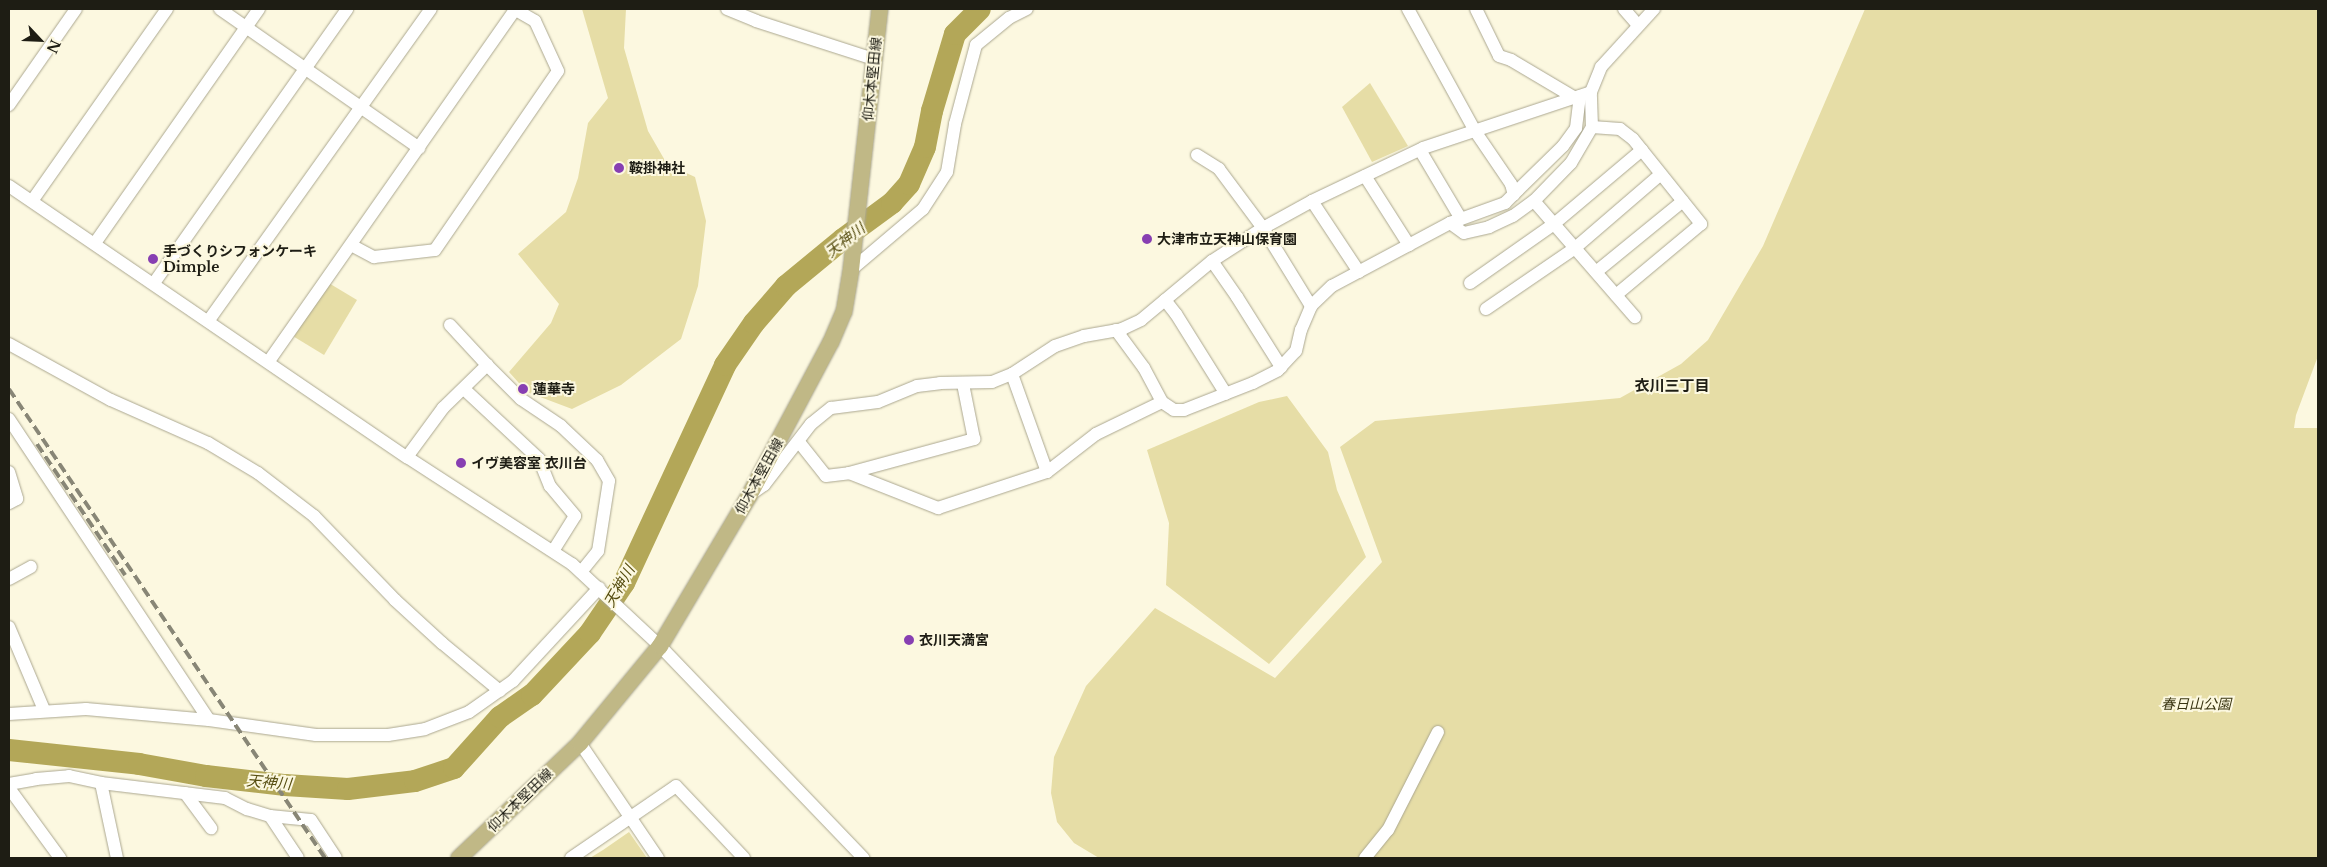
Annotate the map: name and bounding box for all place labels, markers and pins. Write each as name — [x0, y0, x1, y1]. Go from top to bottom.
place label: 鞍掛神社 — [629, 160, 685, 176]
marker: 鞍掛神社 — [613, 162, 625, 174]
place label: 大津市立天神山保育園 — [1157, 231, 1297, 247]
marker: 大津市立天神山保育園 — [1141, 233, 1153, 245]
place label: 手づくりシフォンケーキ Dimple — [163, 243, 317, 276]
marker: 手づくりシフォンケーキ Dimple — [147, 253, 159, 265]
place label: 蓮華寺 — [533, 381, 575, 397]
marker: 蓮華寺 — [517, 383, 529, 395]
place label: イヴ美容室 衣川台 — [471, 455, 587, 471]
marker: イヴ美容室 衣川台 — [455, 457, 467, 469]
place label: 衣川天満宮 — [919, 632, 989, 648]
marker: 衣川天満宮 — [903, 634, 915, 646]

